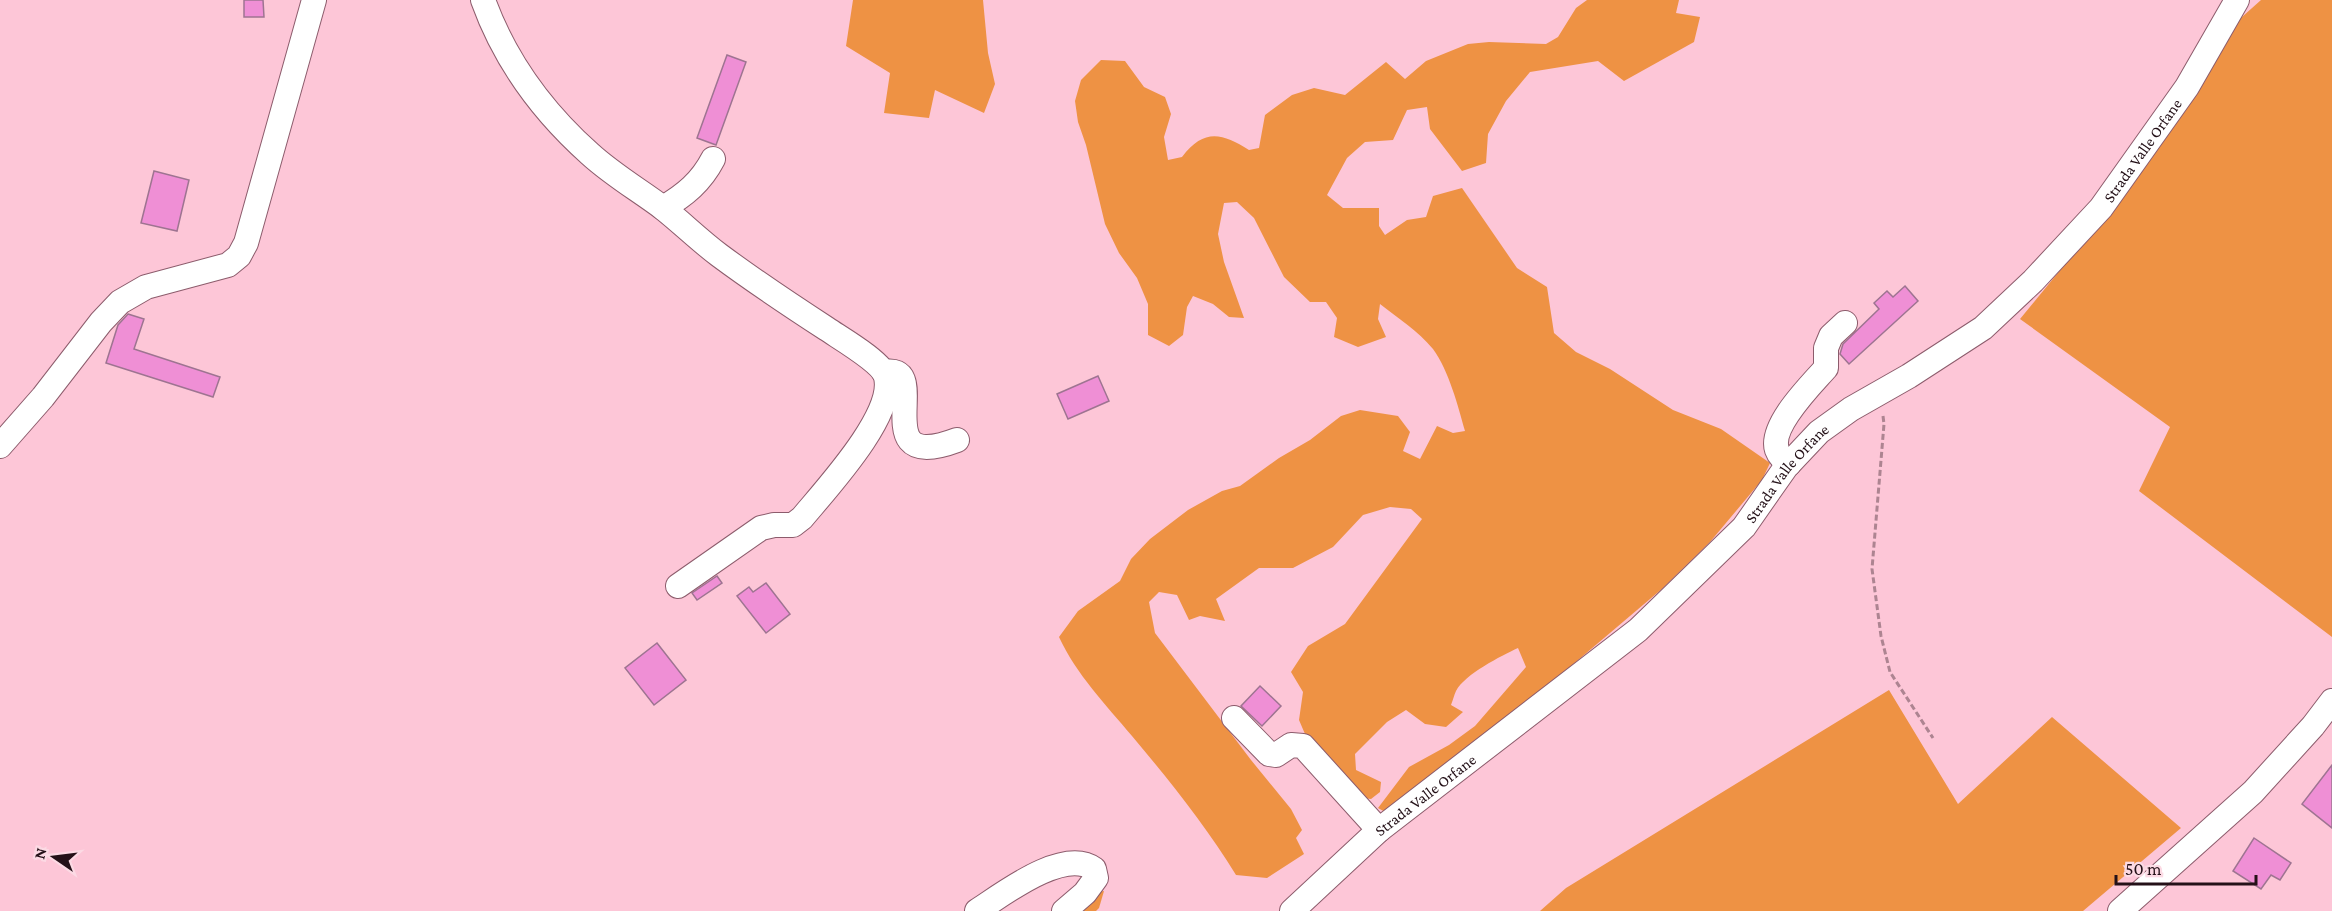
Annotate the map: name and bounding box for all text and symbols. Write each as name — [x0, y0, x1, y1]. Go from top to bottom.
street label: Strada Valle Orfane — [2100, 95, 2185, 205]
street label: Strada Valle Orfane — [1741, 420, 1831, 526]
street label: Strada Valle Orfane — [1371, 750, 1479, 839]
north arrow — [24, 827, 84, 887]
text: N — [30, 846, 50, 861]
scale bar — [2116, 848, 2256, 886]
text: 50 m — [2125, 859, 2162, 879]

